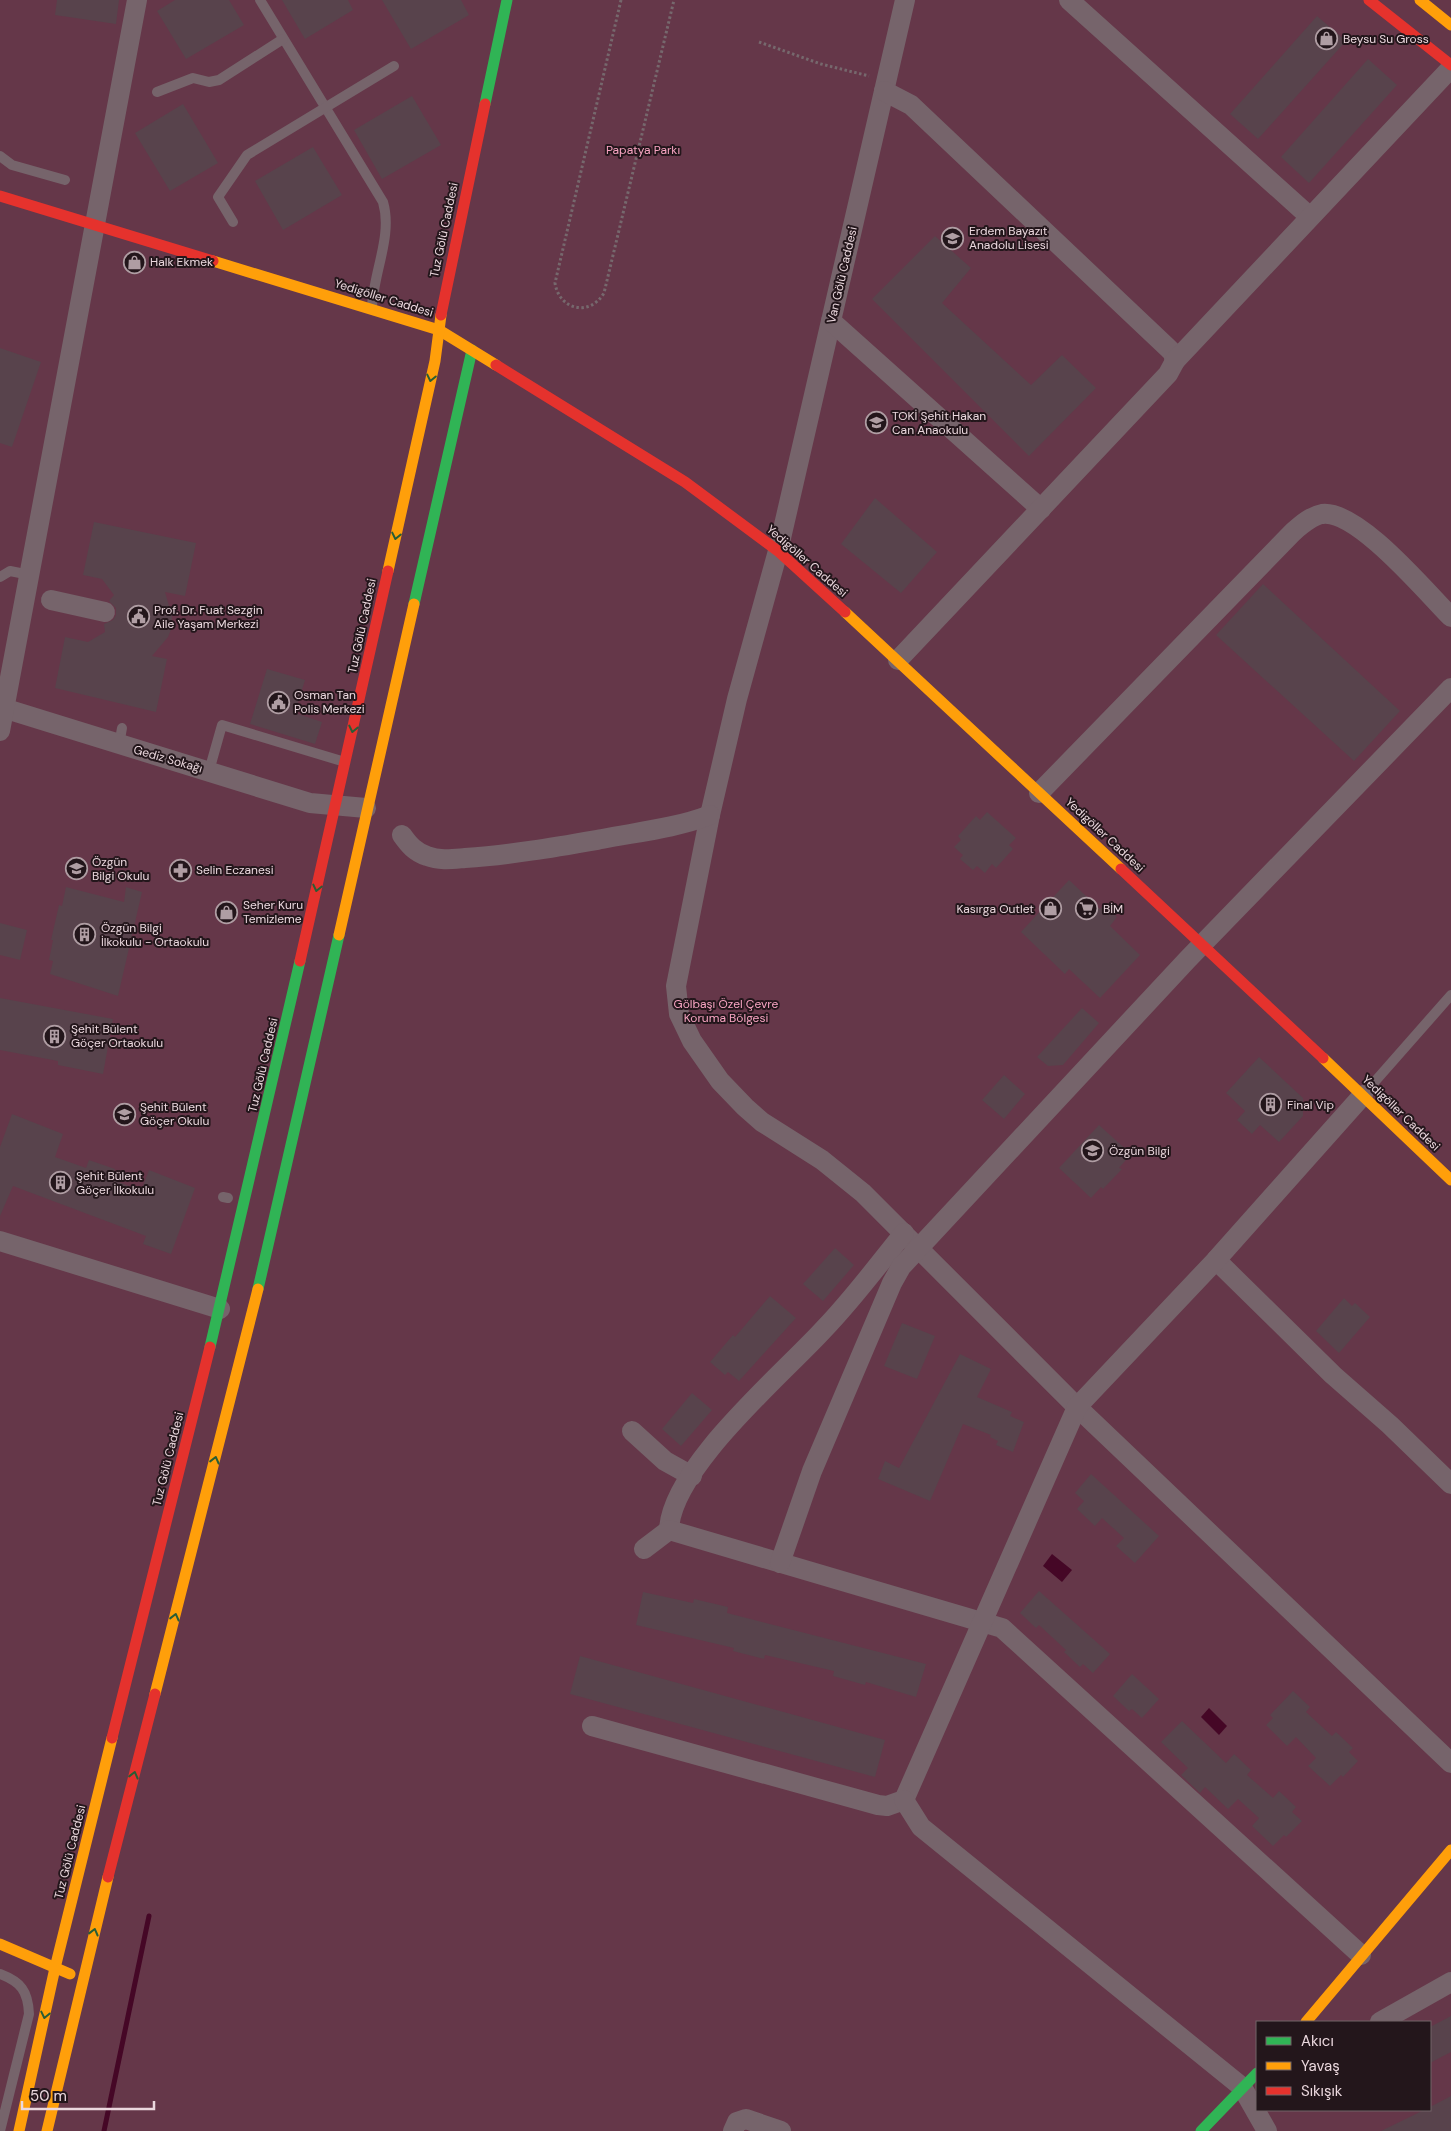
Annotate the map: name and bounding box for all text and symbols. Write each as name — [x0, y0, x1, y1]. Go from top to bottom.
shop icon: Beysu Su Gross — [1315, 27, 1339, 51]
place label: Beysu Su Gross — [1343, 31, 1429, 47]
park label: Papatya Parkı — [606, 142, 680, 158]
street label: Tuz Gölü Caddesi — [426, 181, 462, 279]
place label: Erdem Bayazıt Anadolu Lisesi — [969, 223, 1049, 253]
street label: Van Gölü Caddesi — [823, 225, 861, 325]
school or university icon: Erdem Bayazıt Anadolu Lisesi — [941, 226, 965, 250]
shop icon: Halk Ekmek — [122, 250, 146, 274]
place label: Halk Ekmek — [150, 254, 213, 270]
street label: Yedigöller Caddesi — [333, 275, 435, 321]
one-way arrow — [426, 373, 437, 382]
place label: TOKİ Şehit Hakan Can Anaokulu — [892, 408, 986, 438]
school or university icon: TOKİ Şehit Hakan Can Anaokulu — [864, 411, 888, 435]
street label: Yedigöller Caddesi — [763, 521, 851, 601]
one-way arrow — [391, 532, 402, 541]
street label: Tuz Gölü Caddesi — [344, 577, 380, 675]
place label: Prof. Dr. Fuat Sezgin Aile Yaşam Merkezi — [154, 602, 263, 632]
public building icon: Prof. Dr. Fuat Sezgin Aile Yaşam Merkezi — [126, 605, 150, 629]
place label: Osman Tan Polis Merkezi — [294, 687, 365, 717]
public building icon: Osman Tan Polis Merkezi — [266, 690, 290, 714]
one-way arrow — [348, 725, 359, 734]
street label: Gediz Sokağı — [132, 742, 204, 776]
street label: Yedigöller Caddesi — [1062, 794, 1148, 876]
place label: Özgün Bilgi Okulu — [92, 854, 149, 884]
school or university icon: Özgün Bilgi Okulu — [64, 857, 88, 881]
pharmacy icon: Selin Eczanesi — [168, 858, 192, 882]
place label: Selin Eczanesi — [196, 862, 274, 878]
one-way arrow — [313, 883, 323, 892]
place label: Seher Kuru Temizleme — [243, 897, 303, 927]
shop icon: Kasırga Outlet — [1038, 897, 1062, 921]
supermarket icon: BİM — [1075, 897, 1099, 921]
shop icon: Seher Kuru Temizleme — [215, 900, 239, 924]
place label: Kasırga Outlet — [956, 901, 1034, 917]
place label: BİM — [1103, 901, 1123, 917]
place label: Özgün Bilgi İlkokulu - Ortaokulu — [101, 920, 209, 950]
building icon: Özgün Bilgi İlkokulu - Ortaokulu — [73, 923, 97, 947]
park label: Gölbaşı Özel Çevre Koruma Bölgesi — [674, 996, 779, 1026]
street label: Tuz Gölü Caddesi — [244, 1016, 282, 1114]
place label: Şehit Bülent Göçer Ortaokulu — [71, 1021, 163, 1051]
building icon: Şehit Bülent Göçer Ortaokulu — [43, 1024, 67, 1048]
street label: Yedigöller Caddesi — [1359, 1072, 1443, 1154]
building icon: Final Vip — [1259, 1093, 1283, 1117]
place label: Final Vip — [1287, 1097, 1334, 1113]
place label: Şehit Bülent Göçer Okulu — [140, 1099, 209, 1129]
school or university icon: Şehit Bülent Göçer Okulu — [112, 1102, 136, 1126]
school or university icon: Özgün Bilgi — [1081, 1139, 1105, 1163]
place label: Özgün Bilgi — [1109, 1143, 1170, 1159]
place label: Şehit Bülent Göçer İlkokulu — [76, 1168, 154, 1198]
building icon: Şehit Bülent Göçer İlkokulu — [48, 1171, 72, 1195]
street label: Tuz Gölü Caddesi — [149, 1410, 187, 1508]
one-way arrow — [209, 1455, 220, 1464]
one-way arrow — [169, 1614, 179, 1622]
one-way arrow — [128, 1770, 139, 1779]
street label: Tuz Gölü Caddesi — [51, 1803, 89, 1901]
one-way arrow — [88, 1928, 99, 1936]
one-way arrow — [40, 2011, 51, 2020]
legend — [1256, 2021, 1431, 2111]
text: Akıcı — [1301, 2031, 1334, 2051]
text: Yavaş — [1301, 2056, 1340, 2076]
scale bar — [22, 2078, 155, 2110]
text: Sıkışık — [1301, 2081, 1343, 2101]
text: 50 m — [30, 2086, 67, 2106]

